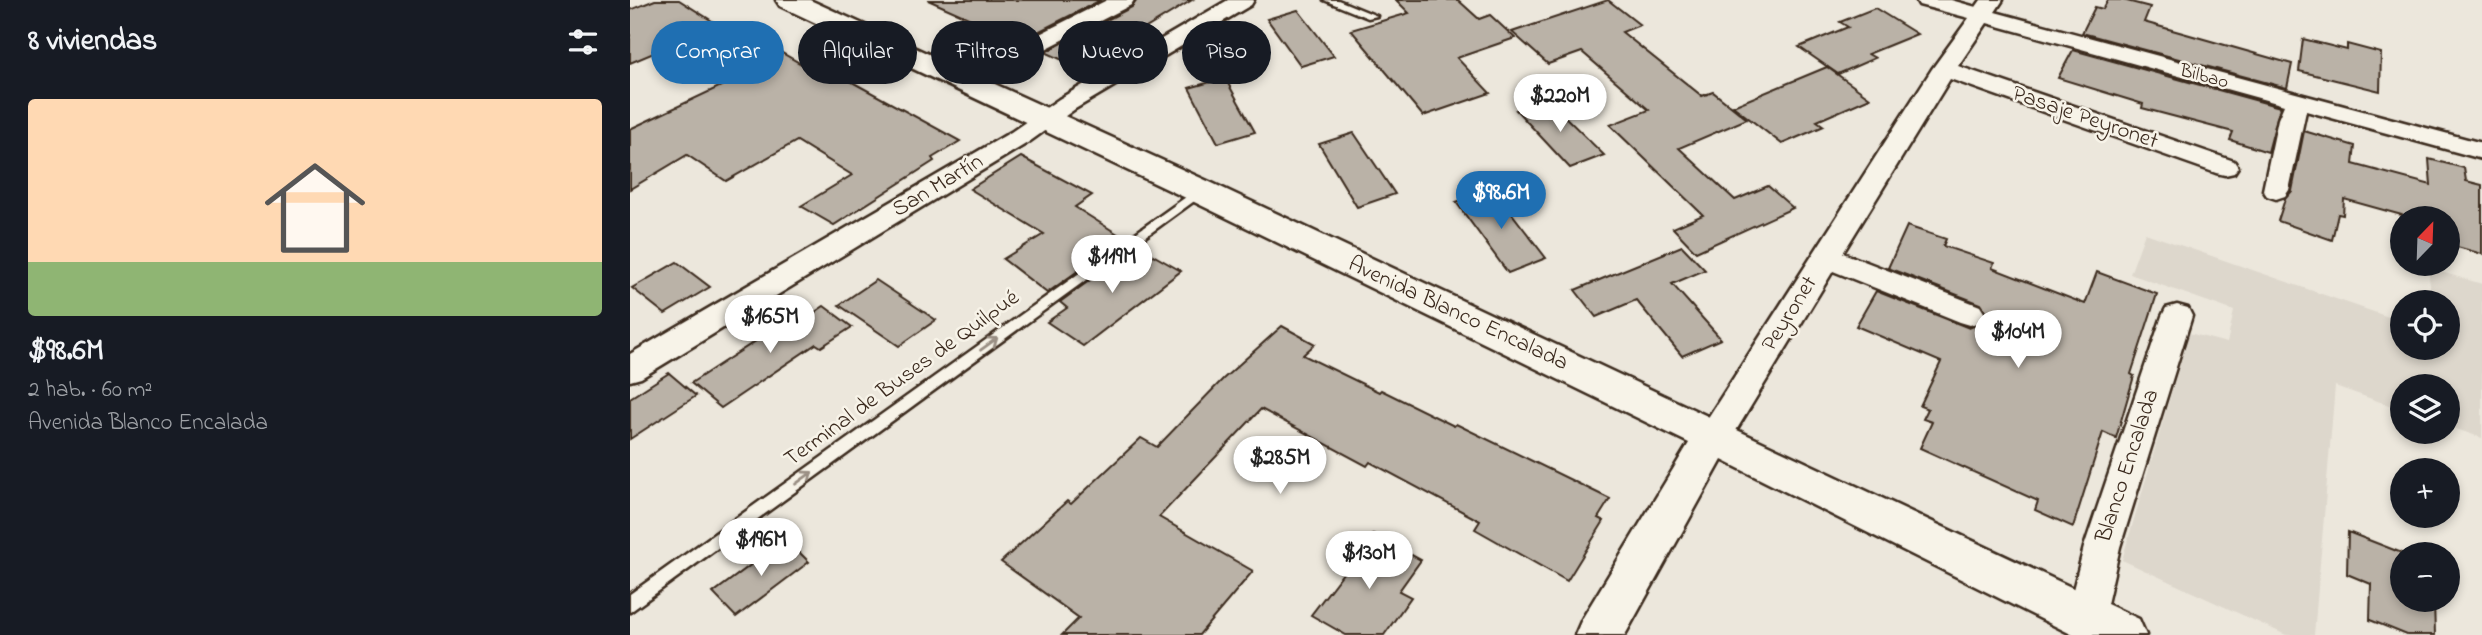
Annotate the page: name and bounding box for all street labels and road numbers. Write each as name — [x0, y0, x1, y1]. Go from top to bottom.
street label: Bilbao — [2176, 57, 2232, 96]
street label: Pasaje Peyronet — [2007, 78, 2163, 160]
street label: San Martín — [886, 146, 990, 226]
street label: Avenida Blanco Encalada — [1342, 248, 1574, 380]
street label: Peyronet — [1754, 270, 1828, 359]
street label: Terminal de Buses de Quilpué — [778, 282, 1027, 476]
street label: Blanco Encalada — [2087, 385, 2168, 548]

